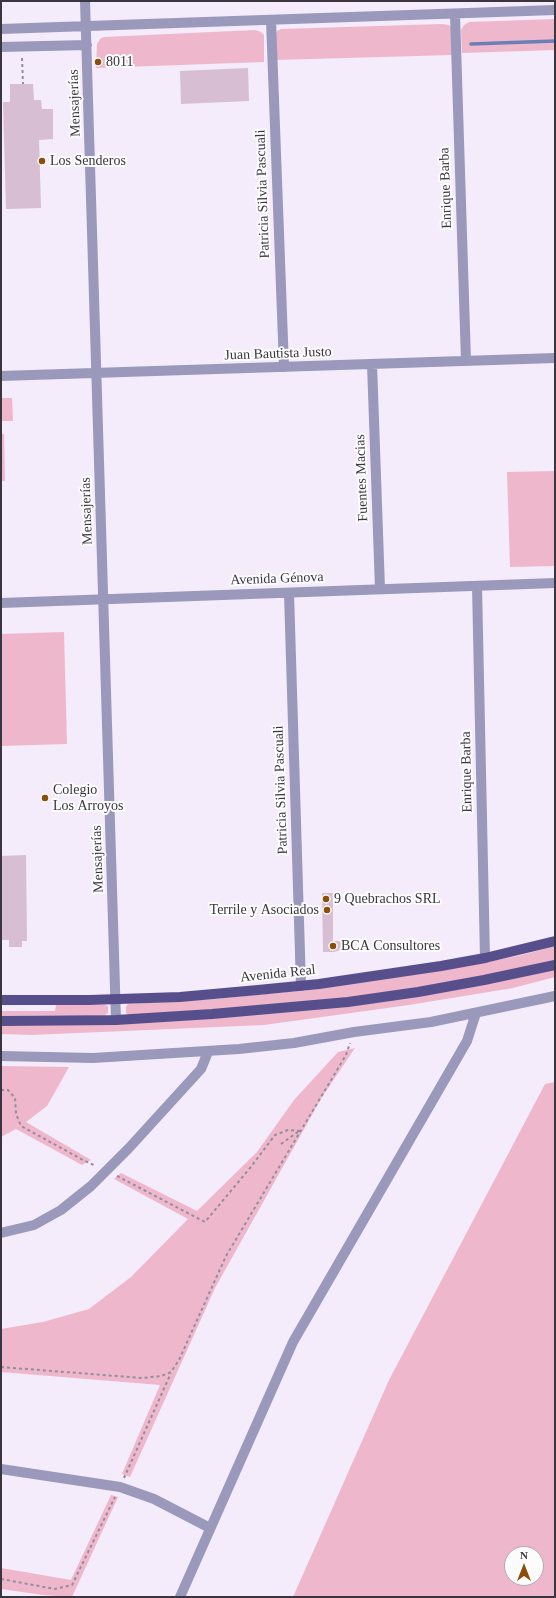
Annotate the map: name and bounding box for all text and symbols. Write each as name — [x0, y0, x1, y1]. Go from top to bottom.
place label: 8011 — [106, 54, 133, 70]
marker: 8011 — [93, 57, 103, 67]
street label: Mensajerías — [65, 69, 85, 137]
street label: Patricia Silvia Pascuali — [252, 129, 274, 259]
street label: Enrique Barba — [436, 147, 456, 229]
place label: Los Senderos — [50, 153, 126, 169]
marker: Los Senderos — [37, 156, 47, 166]
street label: Juan Bautista Justo — [224, 344, 332, 364]
street label: Fuentes Macias — [352, 434, 372, 522]
street label: Mensajerías — [77, 477, 97, 545]
street label: Avenida Génova — [230, 569, 324, 589]
street label: Patricia Silvia Pascuali — [270, 725, 292, 855]
street label: Enrique Barba — [458, 731, 476, 813]
place label: Colegio Los Arroyos — [53, 782, 123, 814]
marker: Colegio Los Arroyos — [40, 793, 50, 803]
street label: Mensajerías — [88, 825, 108, 893]
place label: 9 Quebrachos SRL — [334, 891, 441, 907]
marker: 9 Quebrachos SRL — [321, 894, 331, 904]
place label: Terrile y Asociados — [210, 902, 319, 918]
marker: Terrile y Asociados — [322, 905, 332, 915]
place label: BCA Consultores — [341, 938, 440, 954]
marker: BCA Consultores — [328, 941, 338, 951]
street label: Avenida Real — [240, 962, 316, 986]
north arrow — [504, 1546, 544, 1586]
text: N — [520, 1549, 528, 1561]

